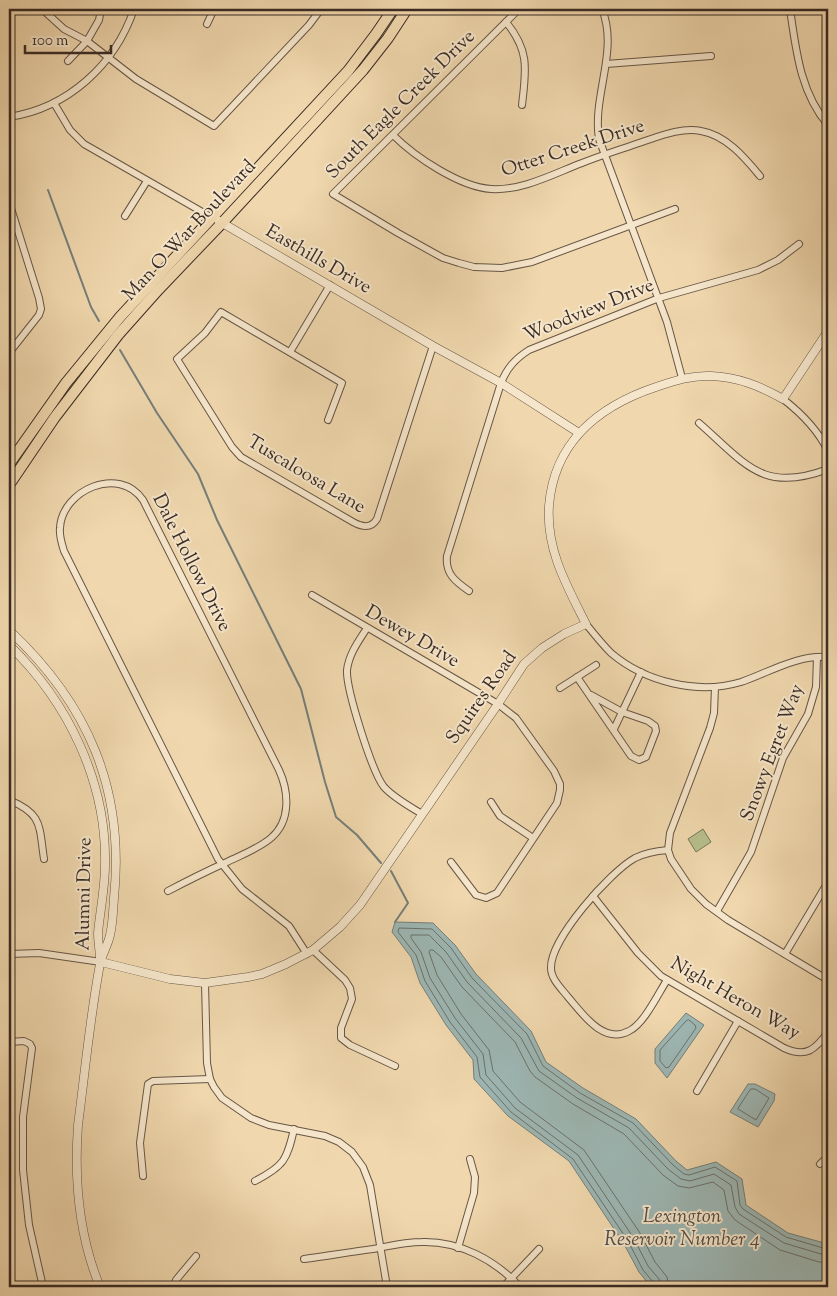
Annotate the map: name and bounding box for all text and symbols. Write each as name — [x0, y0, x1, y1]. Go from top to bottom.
scale bar — [25, 22, 111, 54]
street label: South Eagle Creek Drive — [320, 24, 482, 186]
text: 100 m — [32, 31, 69, 52]
street label: Otter Creek Drive — [498, 113, 648, 185]
street label: Man O War Boulevard — [117, 154, 263, 308]
street label: Easthills Drive — [260, 219, 376, 301]
street label: Woodview Drive — [520, 273, 658, 349]
street label: Tuscaloosa Lane — [242, 429, 370, 521]
street label: Dale Hollow Drive — [145, 489, 237, 637]
street label: Dewey Drive — [360, 599, 464, 675]
street label: Squires Road — [440, 646, 524, 750]
street label: Snowy Egret Way — [734, 680, 812, 826]
street label: Alumni Drive — [71, 837, 99, 951]
street label: Night Heron Way — [665, 951, 805, 1047]
water label: Lexington Reservoir Number 4 — [604, 1203, 760, 1255]

